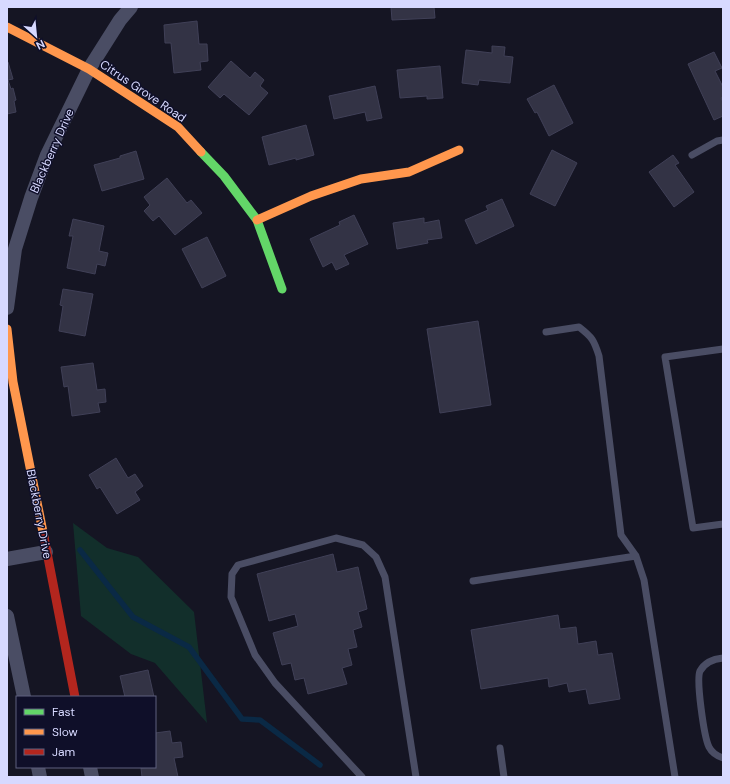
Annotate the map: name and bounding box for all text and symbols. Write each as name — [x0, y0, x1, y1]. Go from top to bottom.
north arrow — [16, 16, 56, 56]
text: N — [34, 37, 47, 53]
street label: Citrus Grove Road — [97, 56, 189, 126]
street label: Blackberry Drive — [26, 106, 78, 196]
street label: Blackberry Drive — [22, 468, 56, 560]
legend — [16, 696, 156, 768]
text: Fast — [52, 704, 75, 720]
text: Slow — [52, 724, 78, 740]
text: Jam — [52, 744, 75, 760]

